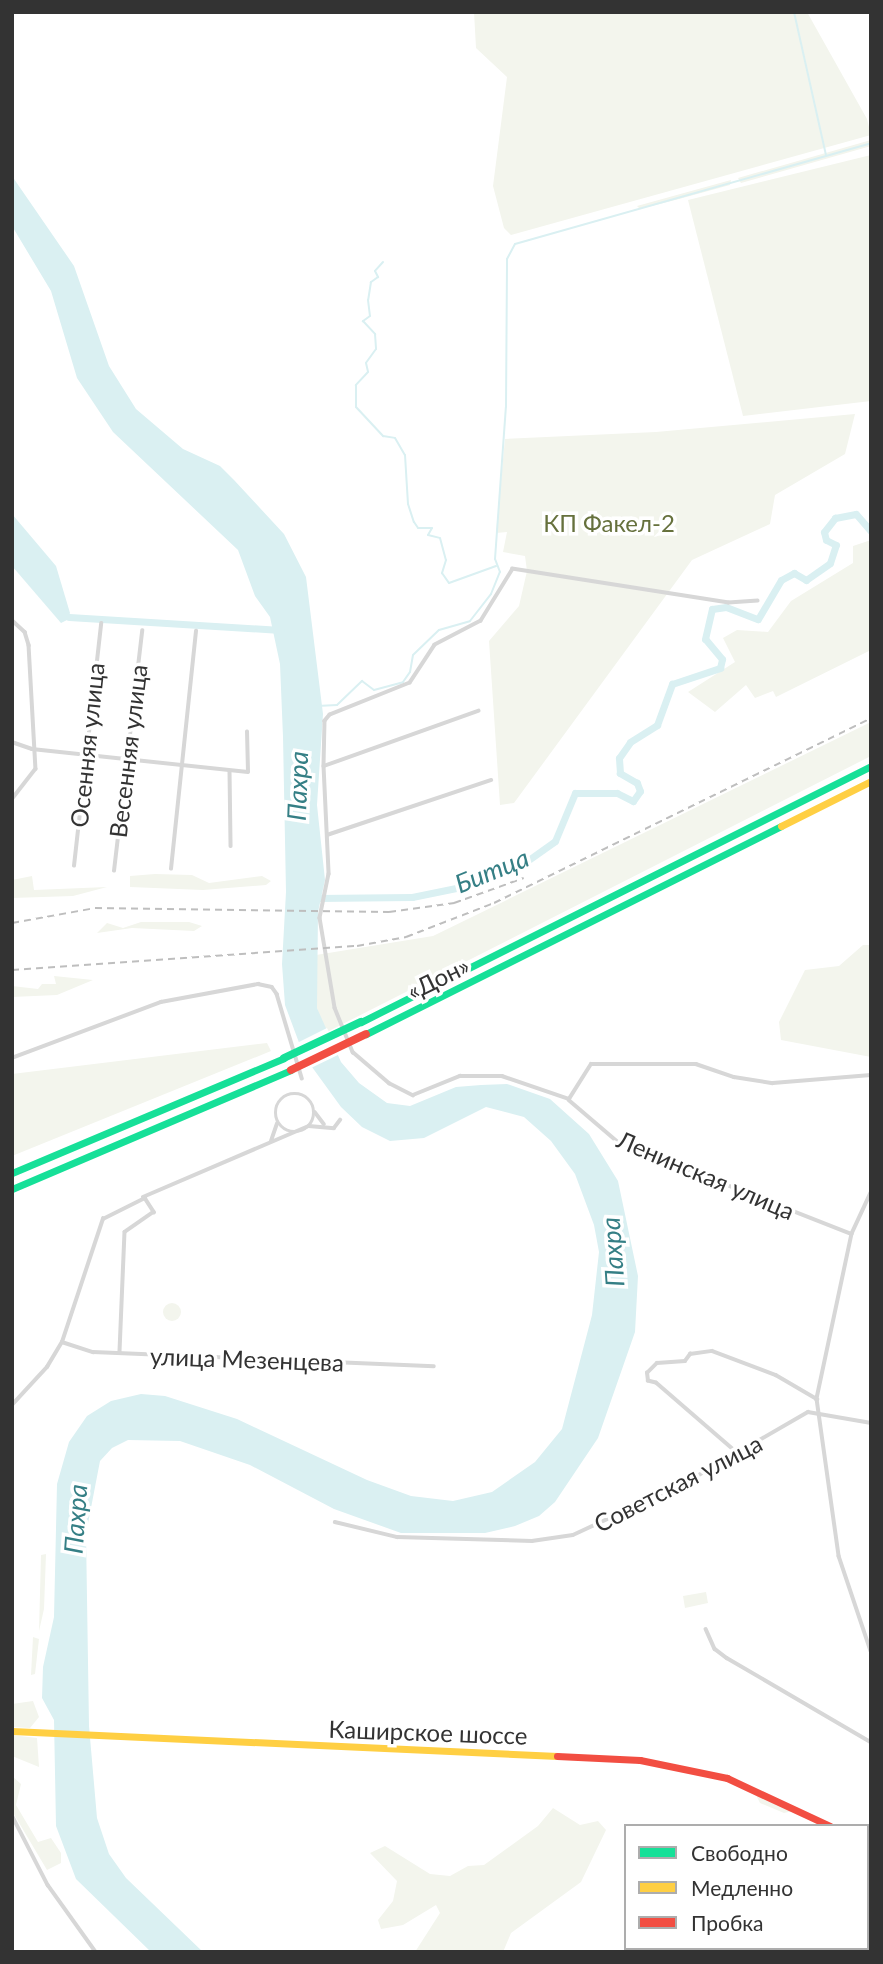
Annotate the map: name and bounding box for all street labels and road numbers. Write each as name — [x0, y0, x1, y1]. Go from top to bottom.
street label: Осенняя улица — [64, 661, 110, 829]
street label: Весенняя улица — [103, 663, 153, 839]
street label: «Дон» — [402, 951, 474, 1005]
street label: Ленинская улица — [613, 1125, 799, 1225]
street label: улица Мезенцева — [150, 1341, 344, 1377]
street label: Советская улица — [589, 1428, 767, 1538]
street label: Каширское шоссе — [328, 1714, 528, 1750]

